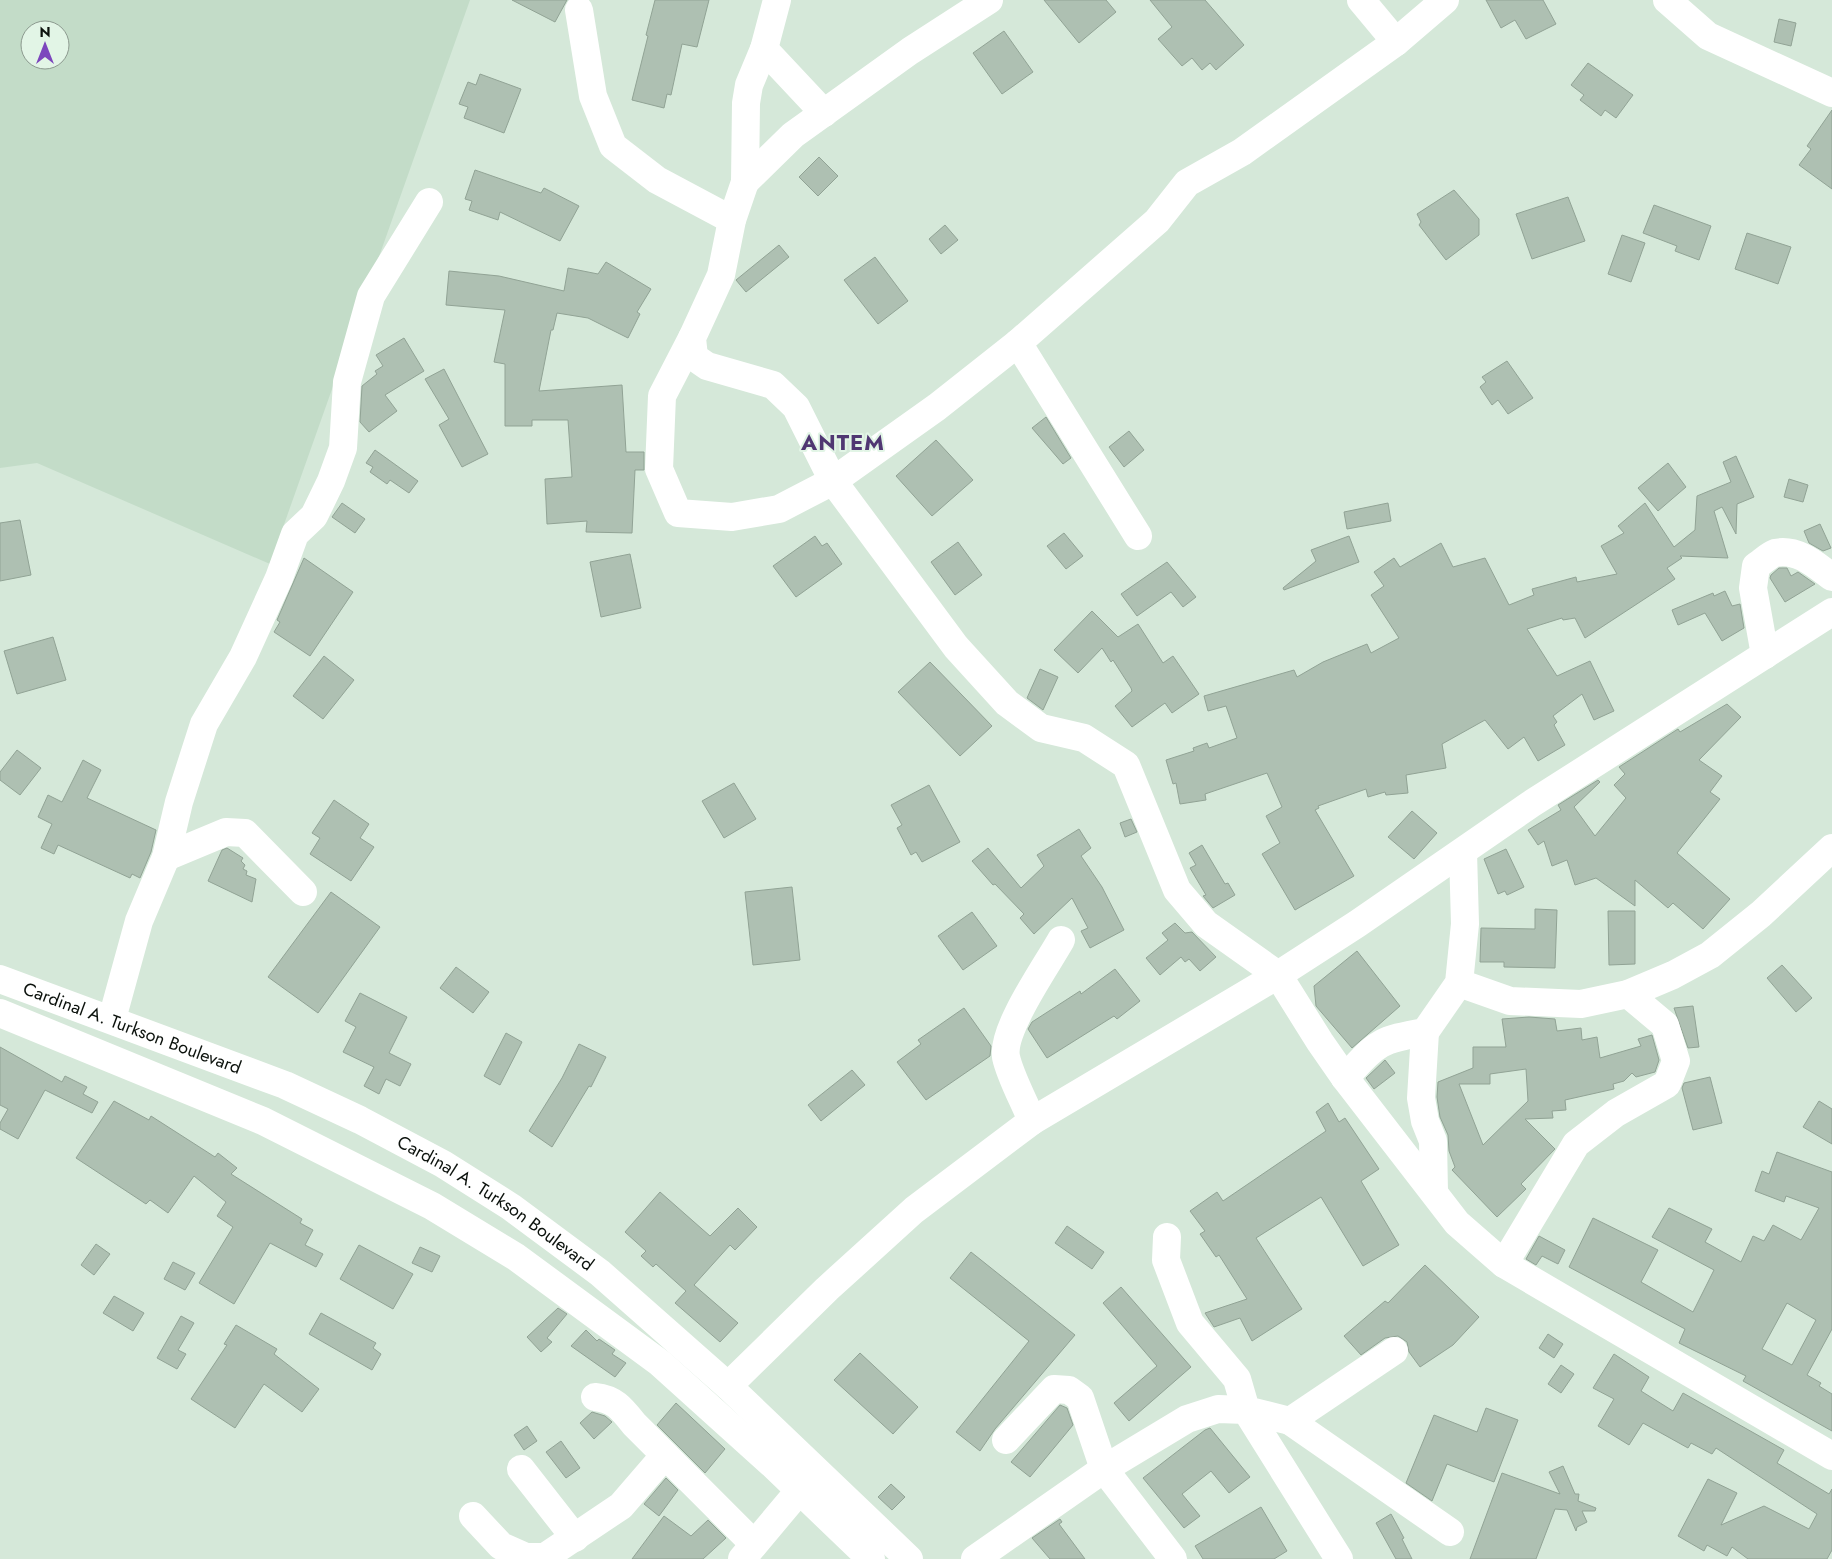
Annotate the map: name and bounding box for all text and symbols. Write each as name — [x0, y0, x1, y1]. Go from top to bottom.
north arrow — [20, 20, 70, 70]
text: N — [39, 22, 51, 42]
district label: ANTEM — [800, 426, 885, 458]
street label: Cardinal A. Turkson Boulevard — [19, 976, 245, 1081]
street label: Cardinal A. Turkson Boulevard — [392, 1129, 599, 1277]

